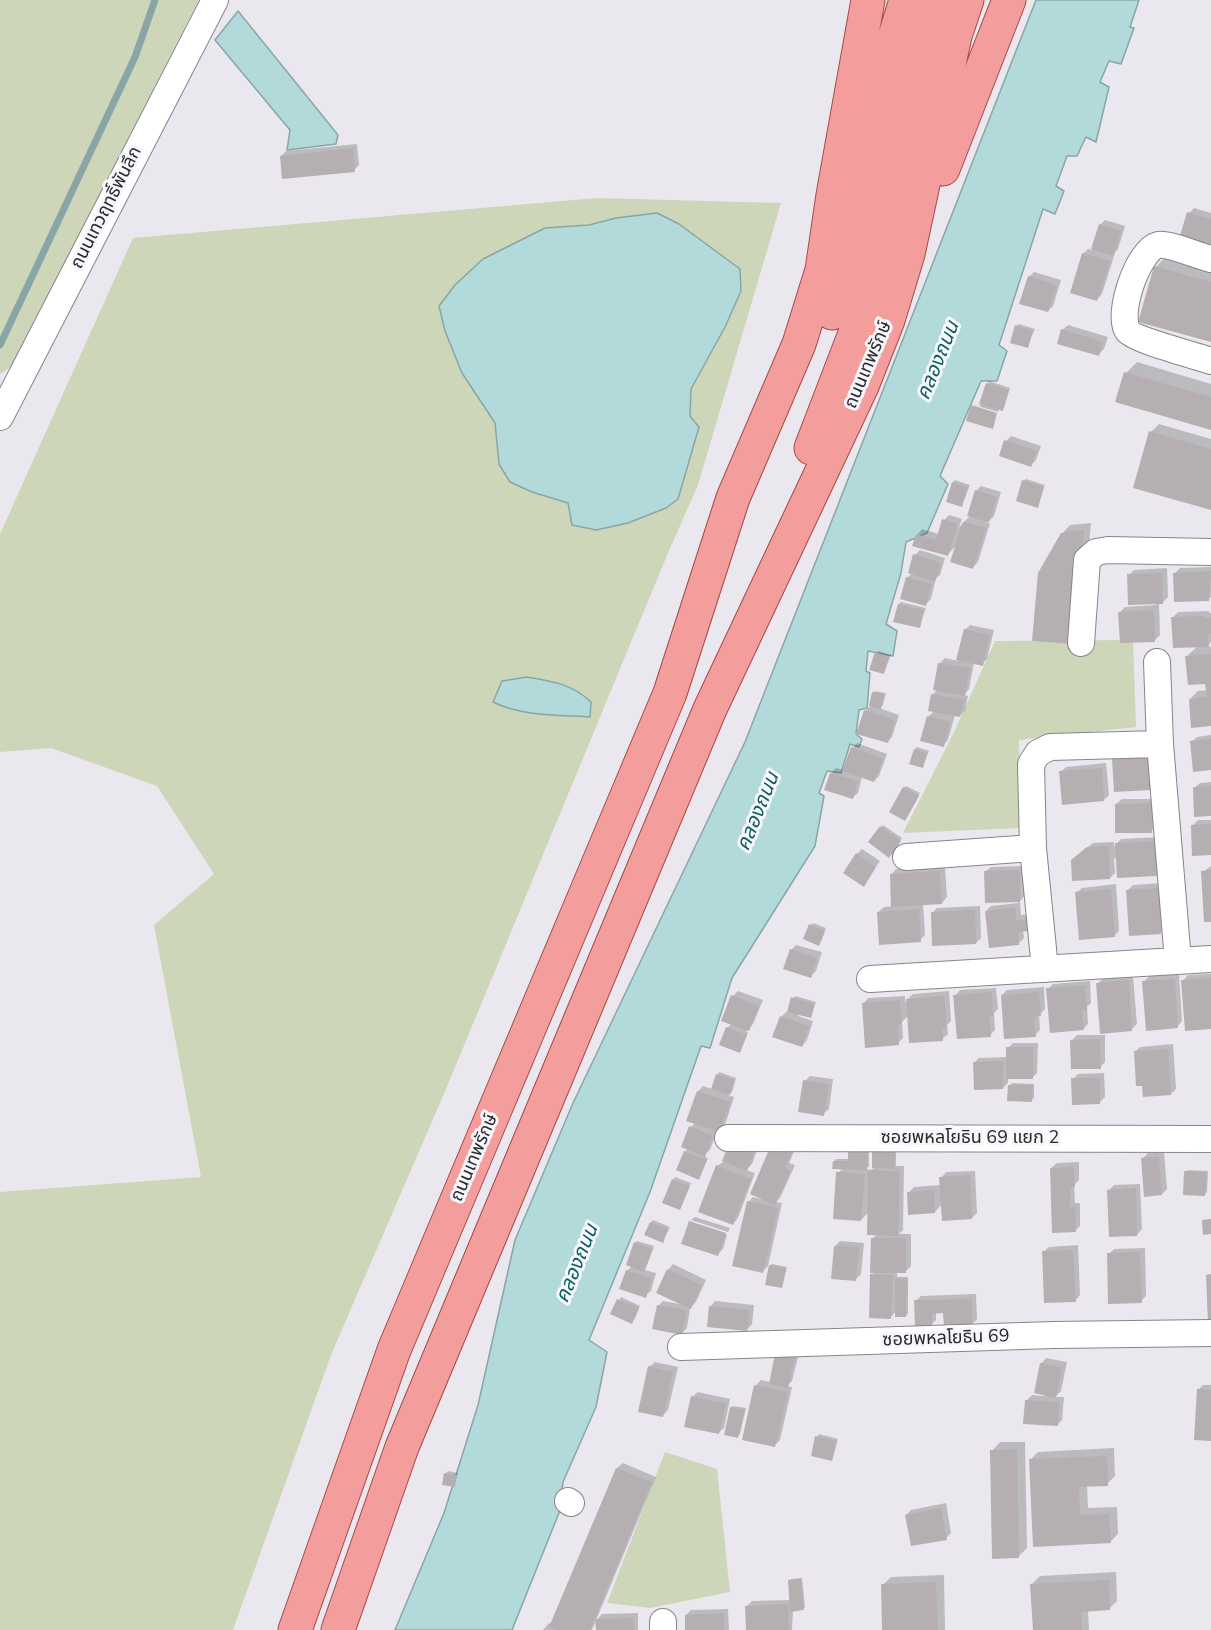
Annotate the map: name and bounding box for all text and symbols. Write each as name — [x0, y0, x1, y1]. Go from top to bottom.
street label: ถนนเทวฤทธิ์พันลึก — [67, 143, 147, 273]
street label: ถนนเทพรักษ์ — [841, 318, 897, 412]
water label: คลองถนน — [912, 318, 966, 404]
water label: คลองถนน — [732, 769, 786, 855]
street label: ถนนเทพรักษ์ — [447, 1111, 503, 1205]
street label: ซอยพหลโยธิน 69 แยก 2 — [881, 1128, 1059, 1150]
water label: คลองถนน — [551, 1221, 605, 1307]
street label: ซอยพหลโยธิน 69 — [882, 1326, 1010, 1352]

